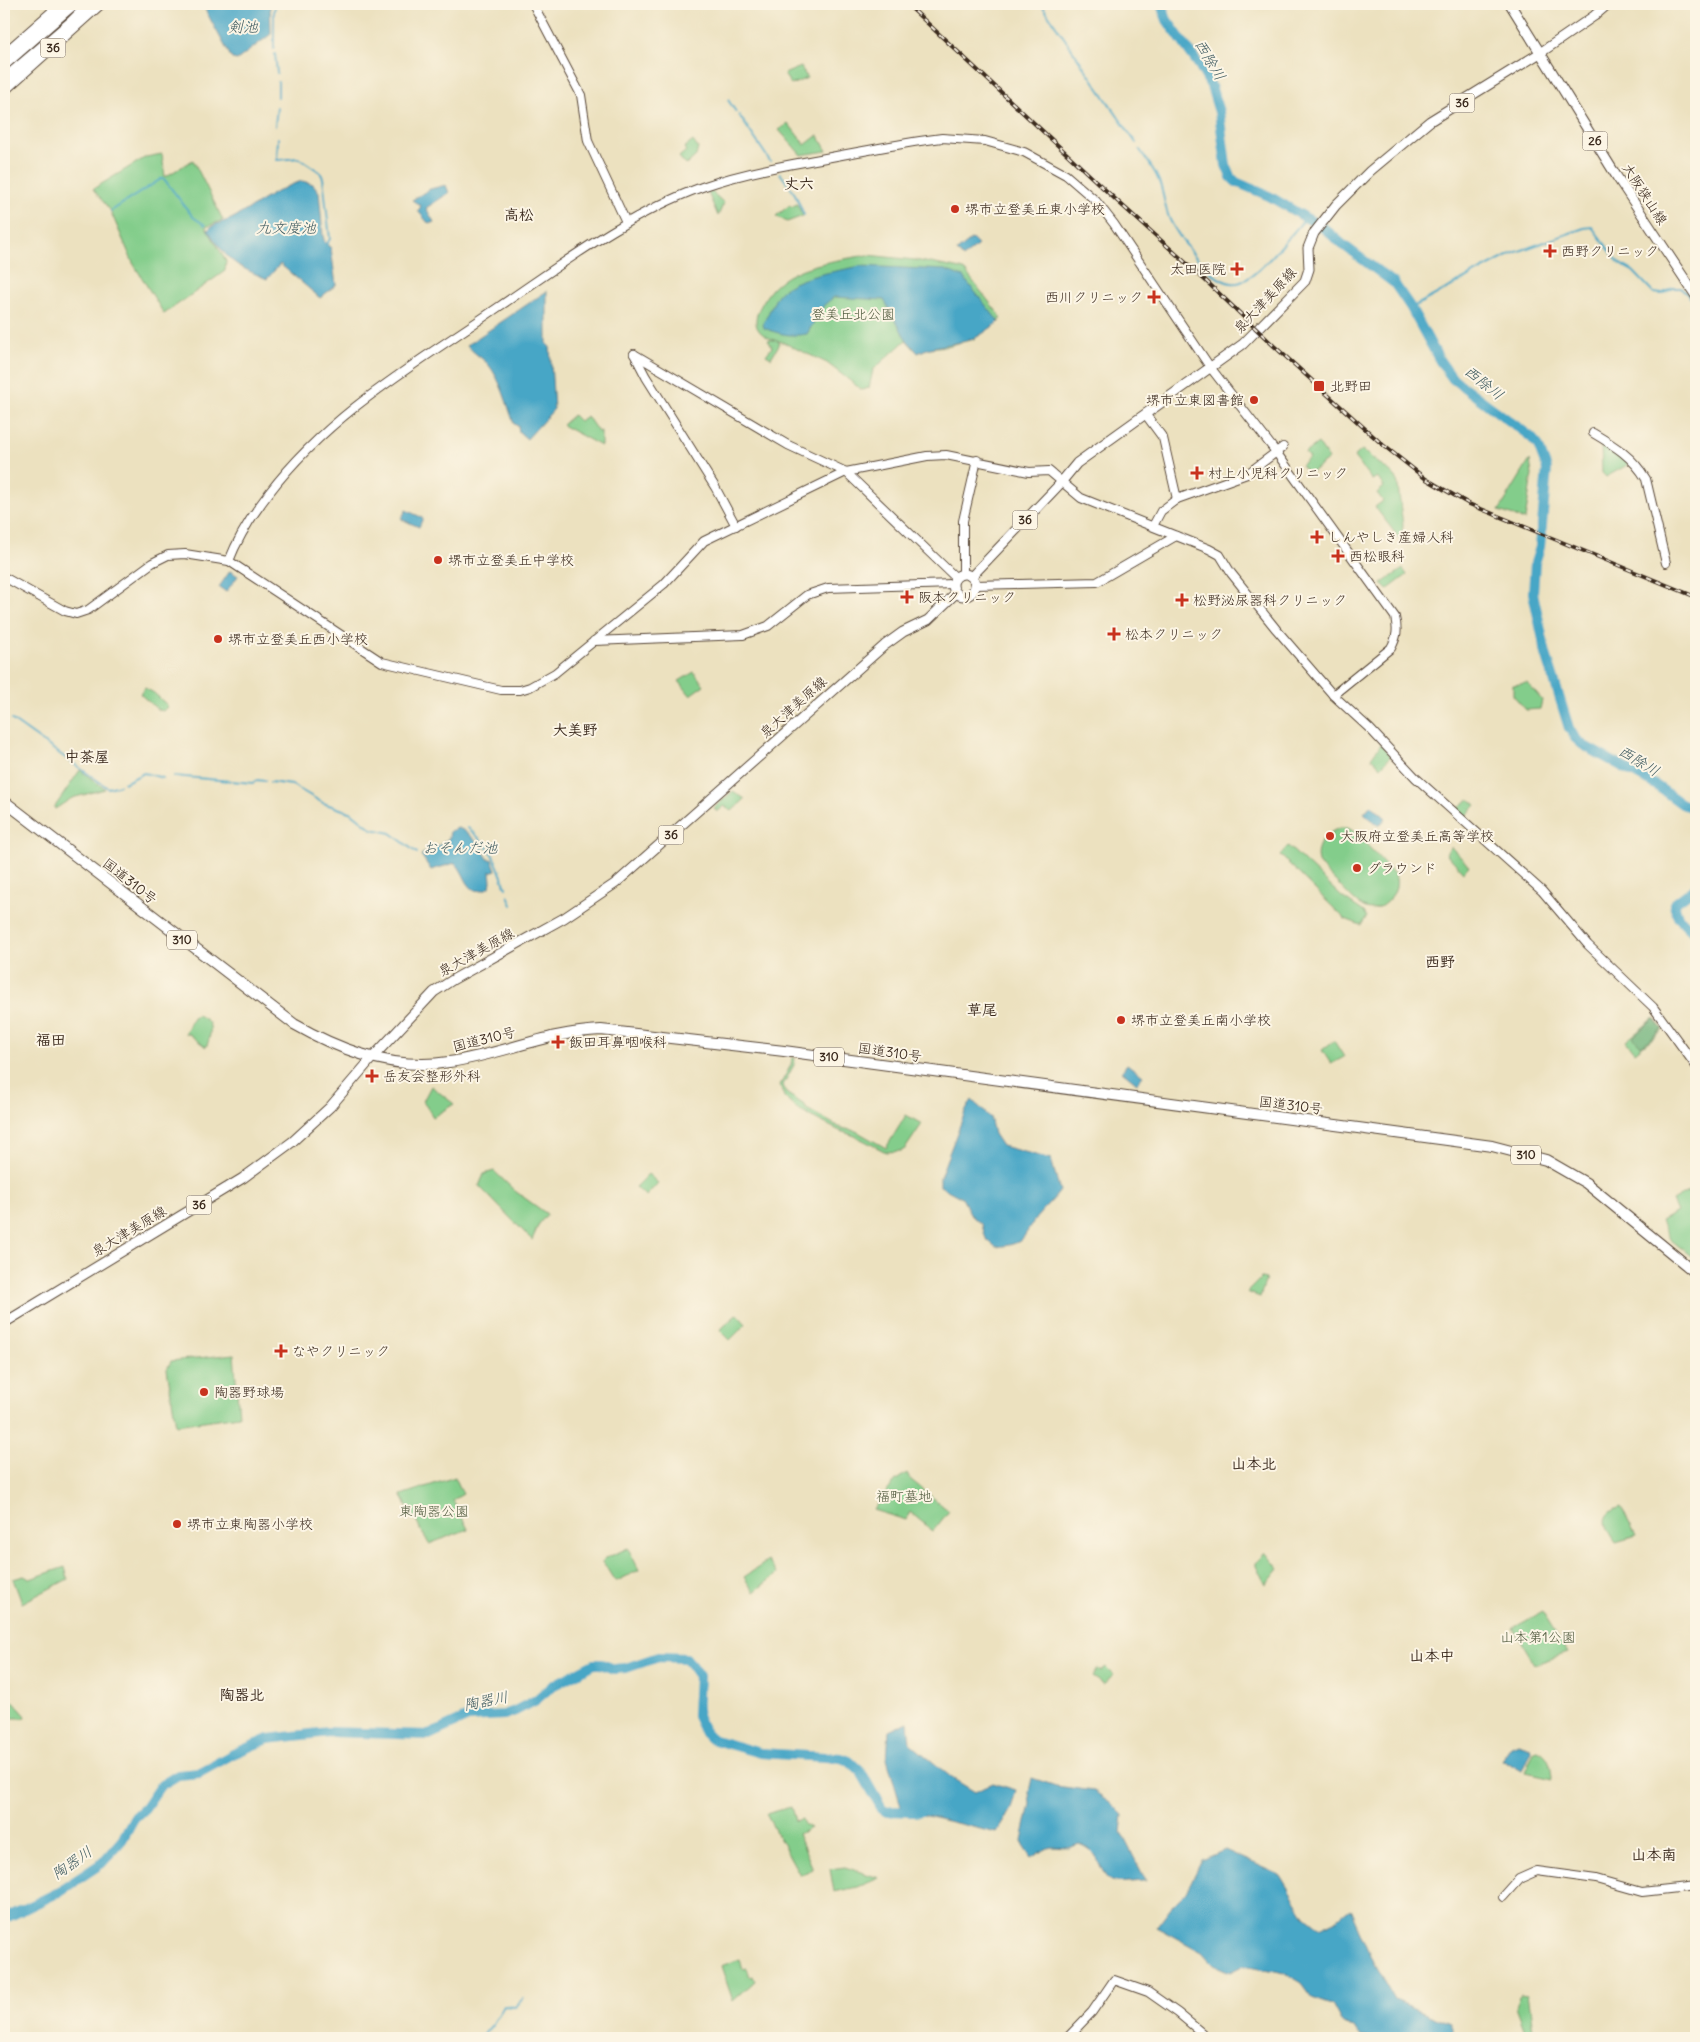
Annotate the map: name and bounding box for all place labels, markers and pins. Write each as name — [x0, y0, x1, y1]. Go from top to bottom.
place label: 堺市立登美丘東小学校 — [965, 200, 1105, 218]
marker: 堺市立登美丘東小学校 — [949, 203, 961, 215]
place label: 西野クリニック — [1561, 242, 1659, 260]
marker: 西野クリニック — [1543, 244, 1557, 258]
place label: 太田医院 — [1170, 260, 1226, 278]
marker: 太田医院 — [1230, 262, 1244, 276]
place label: 西川クリニック — [1045, 288, 1143, 306]
marker: 西川クリニック — [1147, 290, 1161, 304]
place label: 北野田 — [1330, 377, 1372, 395]
marker: 北野田 — [1312, 379, 1326, 393]
place label: 堺市立東図書館 — [1146, 391, 1244, 409]
marker: 堺市立東図書館 — [1248, 394, 1260, 406]
place label: 村上小児科クリニック — [1208, 464, 1348, 482]
marker: 村上小児科クリニック — [1190, 466, 1204, 480]
place label: しんやしき産婦人科 — [1328, 528, 1454, 546]
marker: しんやしき産婦人科 — [1310, 530, 1324, 544]
place label: 西松眼科 — [1349, 547, 1405, 565]
marker: 西松眼科 — [1331, 549, 1345, 563]
place label: 堺市立登美丘中学校 — [448, 551, 574, 569]
marker: 堺市立登美丘中学校 — [432, 554, 444, 566]
place label: 阪本クリニック — [918, 588, 1016, 606]
marker: 阪本クリニック — [900, 590, 914, 604]
place label: 松野泌尿器科クリニック — [1193, 591, 1347, 609]
marker: 松野泌尿器科クリニック — [1175, 593, 1189, 607]
place label: 松本クリニック — [1125, 625, 1223, 643]
marker: 松本クリニック — [1107, 627, 1121, 641]
place label: 堺市立登美丘西小学校 — [228, 630, 368, 648]
marker: 堺市立登美丘西小学校 — [212, 633, 224, 645]
place label: 大阪府立登美丘高等学校 — [1340, 827, 1494, 845]
marker: 大阪府立登美丘高等学校 — [1324, 830, 1336, 842]
place label: グラウンド — [1367, 859, 1437, 877]
marker: グラウンド — [1351, 862, 1363, 874]
place label: 堺市立登美丘南小学校 — [1131, 1011, 1271, 1029]
marker: 堺市立登美丘南小学校 — [1115, 1014, 1127, 1026]
place label: 飯田耳鼻咽喉科 — [569, 1033, 667, 1051]
marker: 飯田耳鼻咽喉科 — [551, 1035, 565, 1049]
place label: 岳友会整形外科 — [383, 1067, 481, 1085]
marker: 岳友会整形外科 — [365, 1069, 379, 1083]
place label: なやクリニック — [292, 1342, 390, 1360]
marker: なやクリニック — [274, 1344, 288, 1358]
place label: 陶器野球場 — [214, 1383, 284, 1401]
marker: 陶器野球場 — [198, 1386, 210, 1398]
place label: 堺市立東陶器小学校 — [187, 1515, 313, 1533]
marker: 堺市立東陶器小学校 — [171, 1518, 183, 1530]

